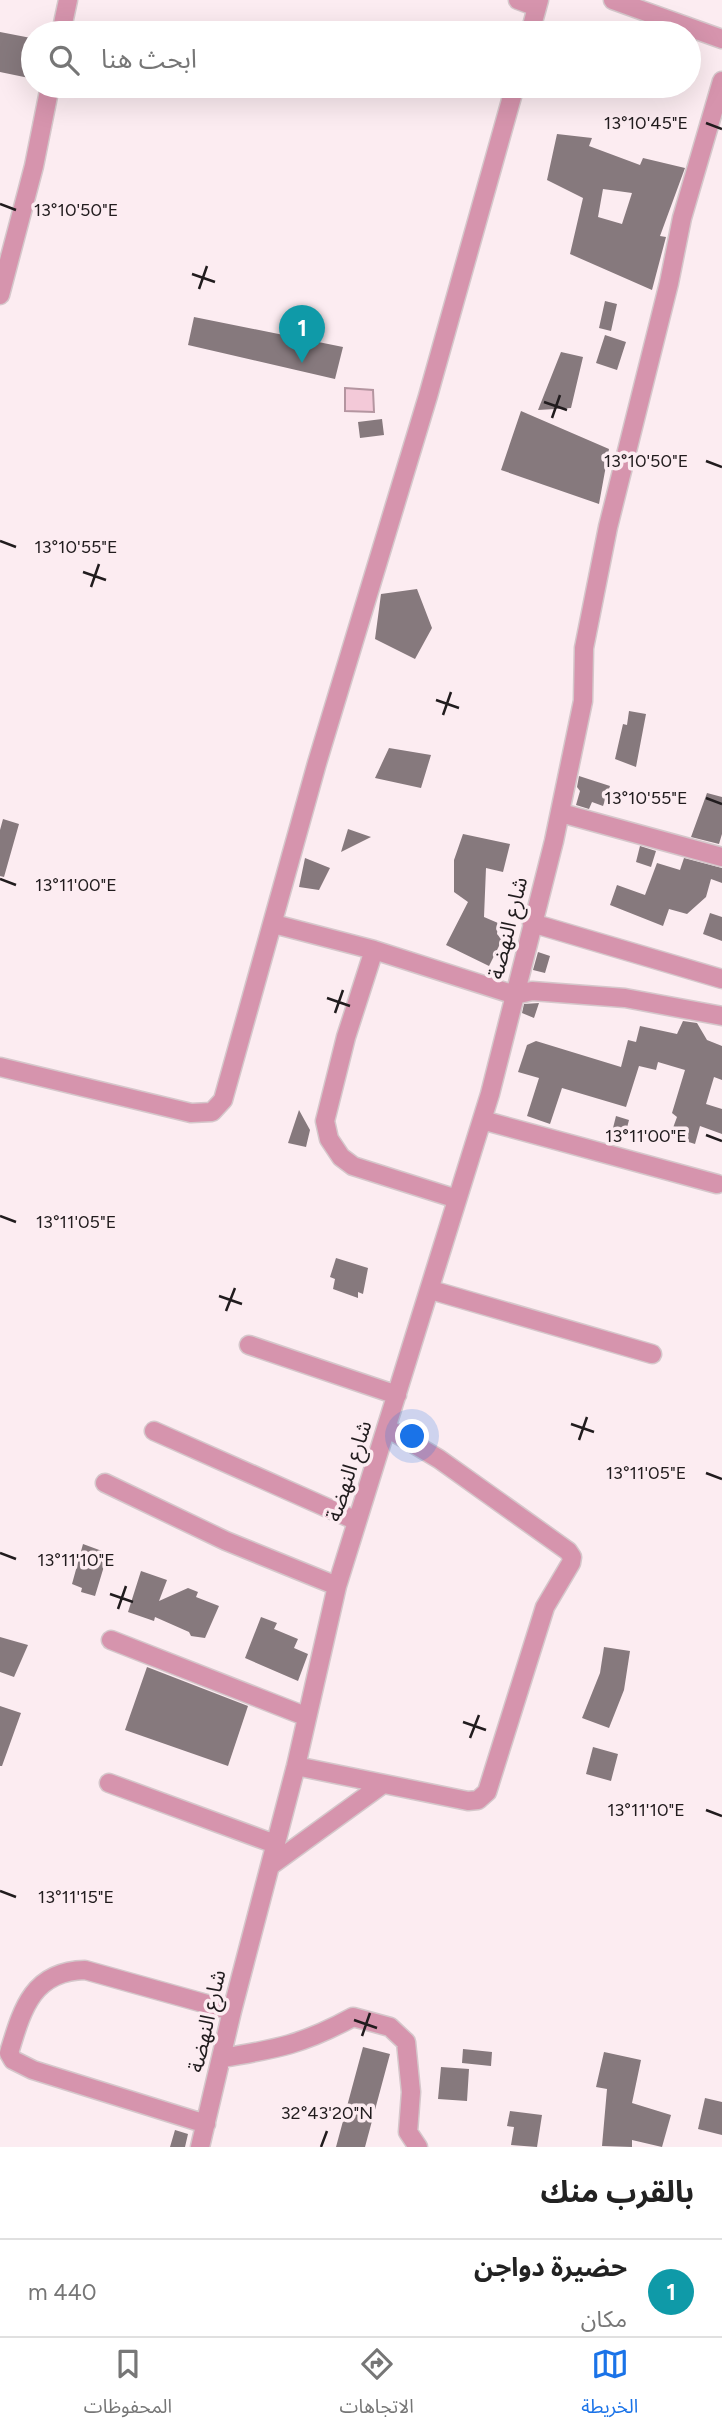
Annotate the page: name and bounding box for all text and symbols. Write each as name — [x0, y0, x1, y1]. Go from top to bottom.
search box — [21, 21, 701, 98]
icon: search — [45, 41, 83, 79]
text: ابحث هنا — [101, 43, 197, 75]
text: 13°10'45"E — [604, 112, 688, 134]
text: 13°10'50"E — [34, 199, 118, 221]
pin: 1 — [279, 305, 325, 363]
text: 13°10'50"E — [604, 450, 688, 472]
text: 13°10'55"E — [34, 536, 118, 558]
text: 13°10'55"E — [604, 787, 688, 809]
text: 13°11'00"E — [35, 874, 117, 896]
street label: شارع النهضة — [483, 874, 535, 982]
text: 13°11'00"E — [605, 1125, 687, 1147]
text: 13°11'05"E — [36, 1211, 116, 1233]
street label: شارع النهضة — [320, 1417, 379, 1525]
your location — [395, 1419, 429, 1453]
text: 13°11'05"E — [606, 1462, 686, 1484]
text: 13°11'10"E — [37, 1549, 115, 1571]
text: 13°11'10"E — [607, 1799, 685, 1821]
text: 13°11'15"E — [38, 1886, 114, 1908]
street label: شارع النهضة — [183, 1967, 233, 2075]
text: 32°43'20"N — [281, 2102, 373, 2124]
text: بالقرب منك — [541, 2173, 694, 2210]
text: حضيرة دواجن — [474, 2251, 627, 2283]
text: 440 m — [28, 2278, 97, 2306]
text: 1 — [666, 2278, 676, 2306]
text: مكان — [581, 2305, 627, 2333]
tab: المحفوظات — [84, 2345, 172, 2427]
tab: الاتجاهات — [340, 2345, 414, 2427]
tab: الخريطة — [581, 2345, 638, 2427]

